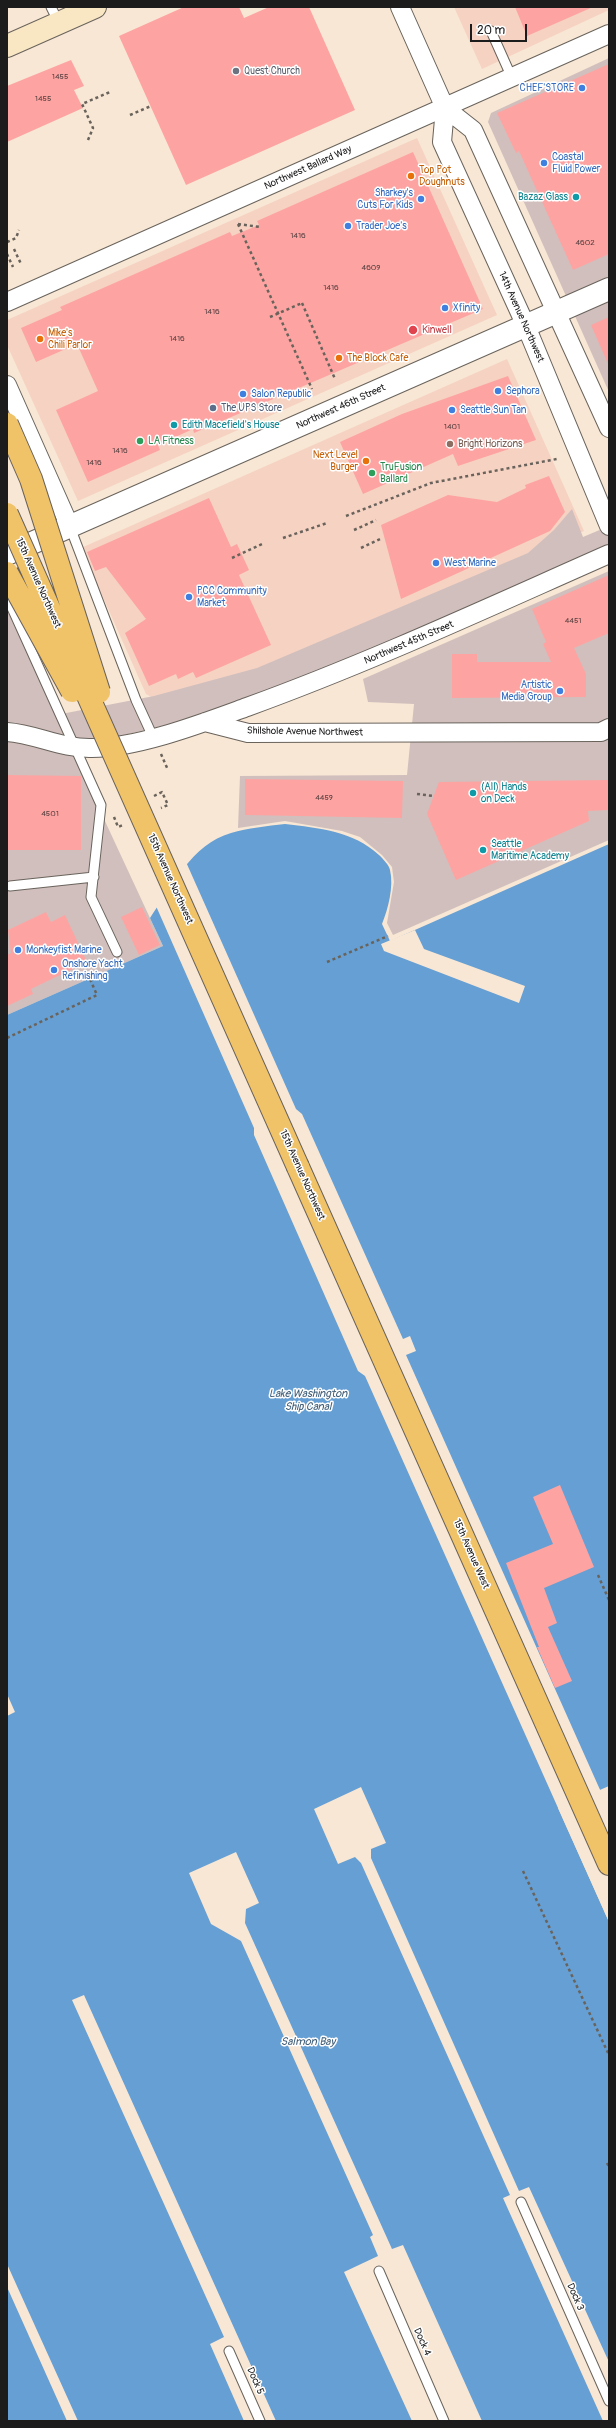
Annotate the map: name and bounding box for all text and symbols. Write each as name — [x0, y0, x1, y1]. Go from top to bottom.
scale bar — [472, 16, 529, 42]
text: 20 m — [477, 23, 505, 38]
place label: Quest Church — [244, 65, 300, 77]
marker: Quest Church — [231, 66, 241, 76]
house number: 1455 — [52, 72, 68, 82]
place label: CHEF'STORE — [520, 82, 574, 94]
marker: CHEF'STORE — [577, 83, 587, 93]
house number: 1455 — [35, 94, 51, 104]
street label: Northwest Ballard Way — [262, 143, 354, 193]
place label: Coastal Fluid Power — [552, 151, 600, 174]
marker: Coastal Fluid Power — [539, 158, 549, 168]
place label: Top Pot Doughnuts — [419, 164, 465, 188]
marker: Top Pot Doughnuts — [406, 171, 416, 181]
place label: Sharkey's Cuts For Kids — [357, 187, 413, 210]
place label: Bazaz Glass — [518, 191, 568, 203]
marker: Bazaz Glass — [571, 192, 581, 202]
marker: Sharkey's Cuts For Kids — [416, 194, 426, 204]
place label: Trader Joe's — [356, 220, 407, 232]
marker: Trader Joe's — [343, 221, 353, 231]
house number: 1416 — [290, 231, 306, 241]
house number: 4602 — [575, 238, 595, 248]
house number: 4609 — [362, 263, 380, 273]
street label: 14th Avenue Northwest — [496, 270, 546, 364]
house number: 1416 — [323, 283, 339, 293]
place label: Xfinity — [453, 302, 480, 314]
marker: Xfinity — [440, 303, 450, 313]
house number: 1416 — [204, 307, 220, 317]
marker: Kinwell — [407, 324, 419, 336]
place label: Kinwell — [422, 324, 452, 336]
place label: Mike's Chili Parlor — [48, 327, 92, 350]
marker: Mike's Chili Parlor — [35, 334, 45, 344]
house number: 1416 — [169, 334, 185, 344]
place label: The Block Cafe — [347, 352, 408, 364]
marker: The Block Cafe — [334, 353, 344, 363]
street label: Northwest 46th Street — [295, 382, 387, 432]
place label: Sephora — [506, 385, 540, 397]
marker: Sephora — [493, 386, 503, 396]
place label: Salon Republic — [251, 388, 312, 400]
marker: Salon Republic — [238, 389, 248, 399]
place label: The UPS Store — [221, 402, 282, 414]
marker: The UPS Store — [208, 403, 218, 413]
place label: Seattle Sun Tan — [460, 404, 526, 416]
marker: Seattle Sun Tan — [447, 405, 457, 415]
place label: Edith Macefield's House — [182, 419, 279, 431]
marker: Edith Macefield's House — [169, 420, 179, 430]
house number: 1401 — [444, 422, 460, 432]
place label: LA Fitness — [148, 435, 194, 447]
marker: LA Fitness — [135, 436, 145, 446]
place label: Bright Horizons — [458, 438, 522, 450]
marker: Bright Horizons — [445, 439, 455, 449]
house number: 1416 — [112, 446, 128, 456]
place label: Next Level Burger — [313, 449, 358, 472]
marker: Next Level Burger — [361, 456, 371, 466]
house number: 1416 — [86, 458, 102, 468]
place label: TruFusion Ballard — [380, 461, 422, 484]
marker: TruFusion Ballard — [367, 468, 377, 478]
street label: 15th Avenue Northwest — [13, 536, 63, 630]
place label: West Marine — [444, 557, 496, 569]
marker: West Marine — [431, 558, 441, 568]
place label: PCC Community Market — [197, 585, 267, 608]
marker: PCC Community Market — [184, 592, 194, 602]
house number: 4451 — [565, 616, 581, 626]
street label: Northwest 45th Street — [362, 619, 456, 667]
place label: Artistic Media Group — [501, 679, 552, 702]
marker: Artistic Media Group — [555, 686, 565, 696]
street label: Shilshole Avenue Northwest — [247, 725, 363, 739]
place label: (All) Hands on Deck — [481, 781, 527, 804]
marker: (All) Hands on Deck — [468, 788, 478, 798]
house number: 4459 — [315, 793, 333, 803]
house number: 4501 — [41, 809, 59, 819]
street label: 15th Avenue Northwest — [145, 832, 195, 926]
place label: Seattle Maritime Academy — [491, 838, 569, 862]
marker: Seattle Maritime Academy — [478, 845, 488, 855]
place label: Monkeyfist Marine — [26, 944, 102, 956]
marker: Monkeyfist Marine — [13, 945, 23, 955]
place label: Onshore Yacht Refinishing — [62, 958, 123, 982]
marker: Onshore Yacht Refinishing — [49, 965, 59, 975]
street label: 15th Avenue Northwest — [277, 1128, 327, 1222]
water label: Lake Washington Ship Canal — [269, 1387, 347, 1413]
street label: 15th Avenue West — [450, 1517, 492, 1591]
water label: Salmon Bay — [281, 2035, 335, 2049]
street label: Dock 3 — [564, 2281, 586, 2313]
street label: Dock 4 — [411, 2326, 433, 2358]
street label: Dock 5 — [244, 2366, 266, 2396]

